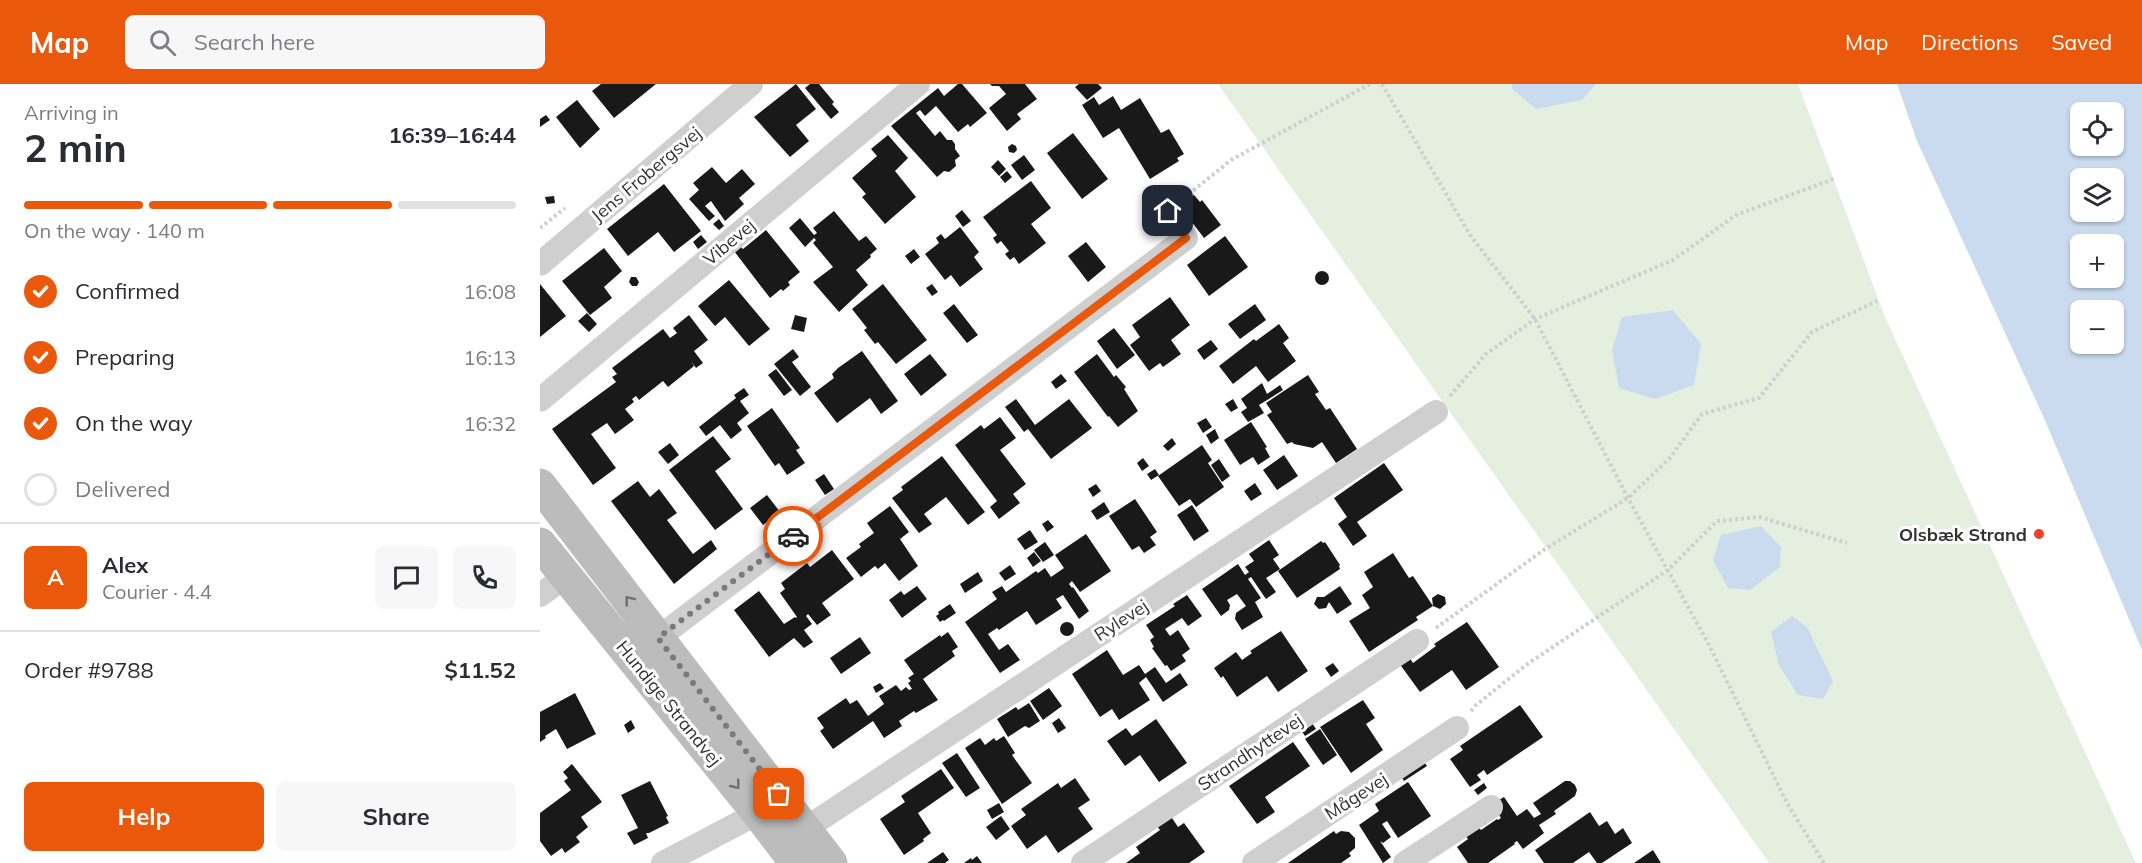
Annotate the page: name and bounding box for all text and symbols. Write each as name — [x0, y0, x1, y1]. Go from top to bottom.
search box — [125, 15, 545, 69]
text: Map — [30, 25, 89, 60]
icon: search — [146, 26, 179, 59]
text: Search here — [194, 28, 315, 56]
text: Map — [1845, 29, 1888, 55]
text: Directions — [1921, 29, 2018, 55]
text: Saved — [2051, 29, 2112, 55]
text: Arriving in — [24, 100, 119, 125]
map controls — [2070, 102, 2124, 354]
button: locate — [2070, 102, 2124, 156]
text: 16:39–16:44 — [388, 121, 516, 149]
street label: Jens Frobergsvej — [586, 121, 706, 227]
text: 2 min — [24, 123, 127, 172]
button: layers — [2070, 168, 2124, 222]
pin — [1142, 185, 1193, 236]
icon: home — [1151, 194, 1184, 227]
street label: Vibevej — [698, 214, 760, 270]
text: On the way · 140 m — [24, 218, 205, 243]
button: + — [2070, 234, 2124, 288]
icon: check — [24, 275, 57, 308]
text: Confirmed — [75, 277, 180, 305]
text: 16:08 — [463, 279, 516, 304]
button: − — [2070, 300, 2124, 354]
icon: check — [24, 341, 57, 374]
text: Preparing — [75, 343, 175, 371]
text: 16:13 — [463, 345, 516, 370]
icon: check — [24, 407, 57, 440]
text: On the way — [75, 409, 193, 437]
text: 16:32 — [463, 411, 516, 436]
text: Delivered — [75, 475, 170, 503]
courier — [763, 506, 823, 566]
icon: car — [777, 520, 810, 553]
place label: Olsbæk Strand — [1899, 523, 2027, 546]
marker: Olsbæk Strand — [2032, 527, 2046, 541]
button: chat — [375, 546, 438, 609]
button: phone — [453, 546, 516, 609]
text: Alex — [102, 551, 148, 579]
text: A — [47, 563, 64, 591]
text: Courier · 4.4 — [102, 579, 212, 604]
street label: Rylevej — [1090, 594, 1152, 646]
one-way arrow — [625, 596, 636, 607]
street label: Hundige Strandvej — [611, 636, 727, 770]
text: Order #9788 — [24, 656, 154, 684]
text: $11.52 — [445, 656, 516, 684]
street label: Strandhyttevej — [1193, 708, 1307, 796]
street label: Mågevej — [1320, 767, 1392, 825]
pin — [753, 768, 804, 819]
icon: bag — [762, 777, 795, 810]
one-way arrow — [728, 779, 739, 790]
button: Help — [24, 782, 264, 851]
button: Share — [276, 782, 516, 851]

